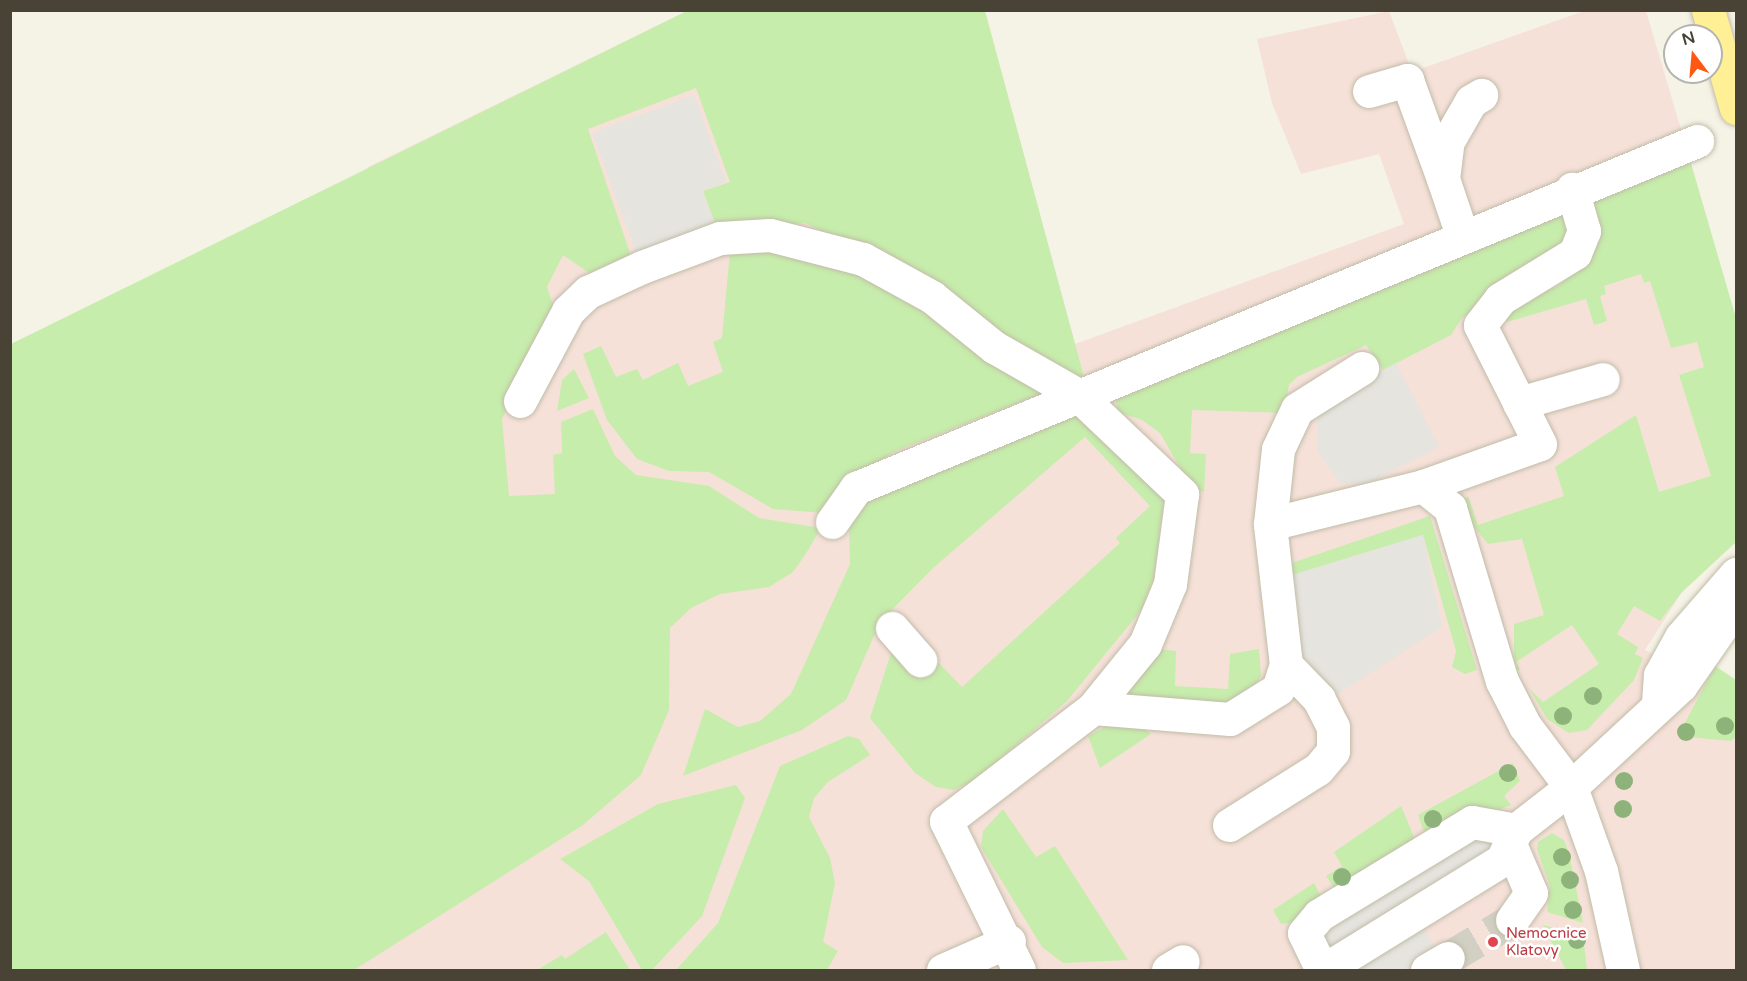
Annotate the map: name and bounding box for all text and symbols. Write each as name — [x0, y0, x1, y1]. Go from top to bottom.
north arrow — [1663, 24, 1723, 84]
text: N — [1680, 27, 1698, 50]
place label: Nemocnice Klatovy — [1506, 924, 1587, 959]
marker: Nemocnice Klatovy — [1484, 933, 1502, 951]

